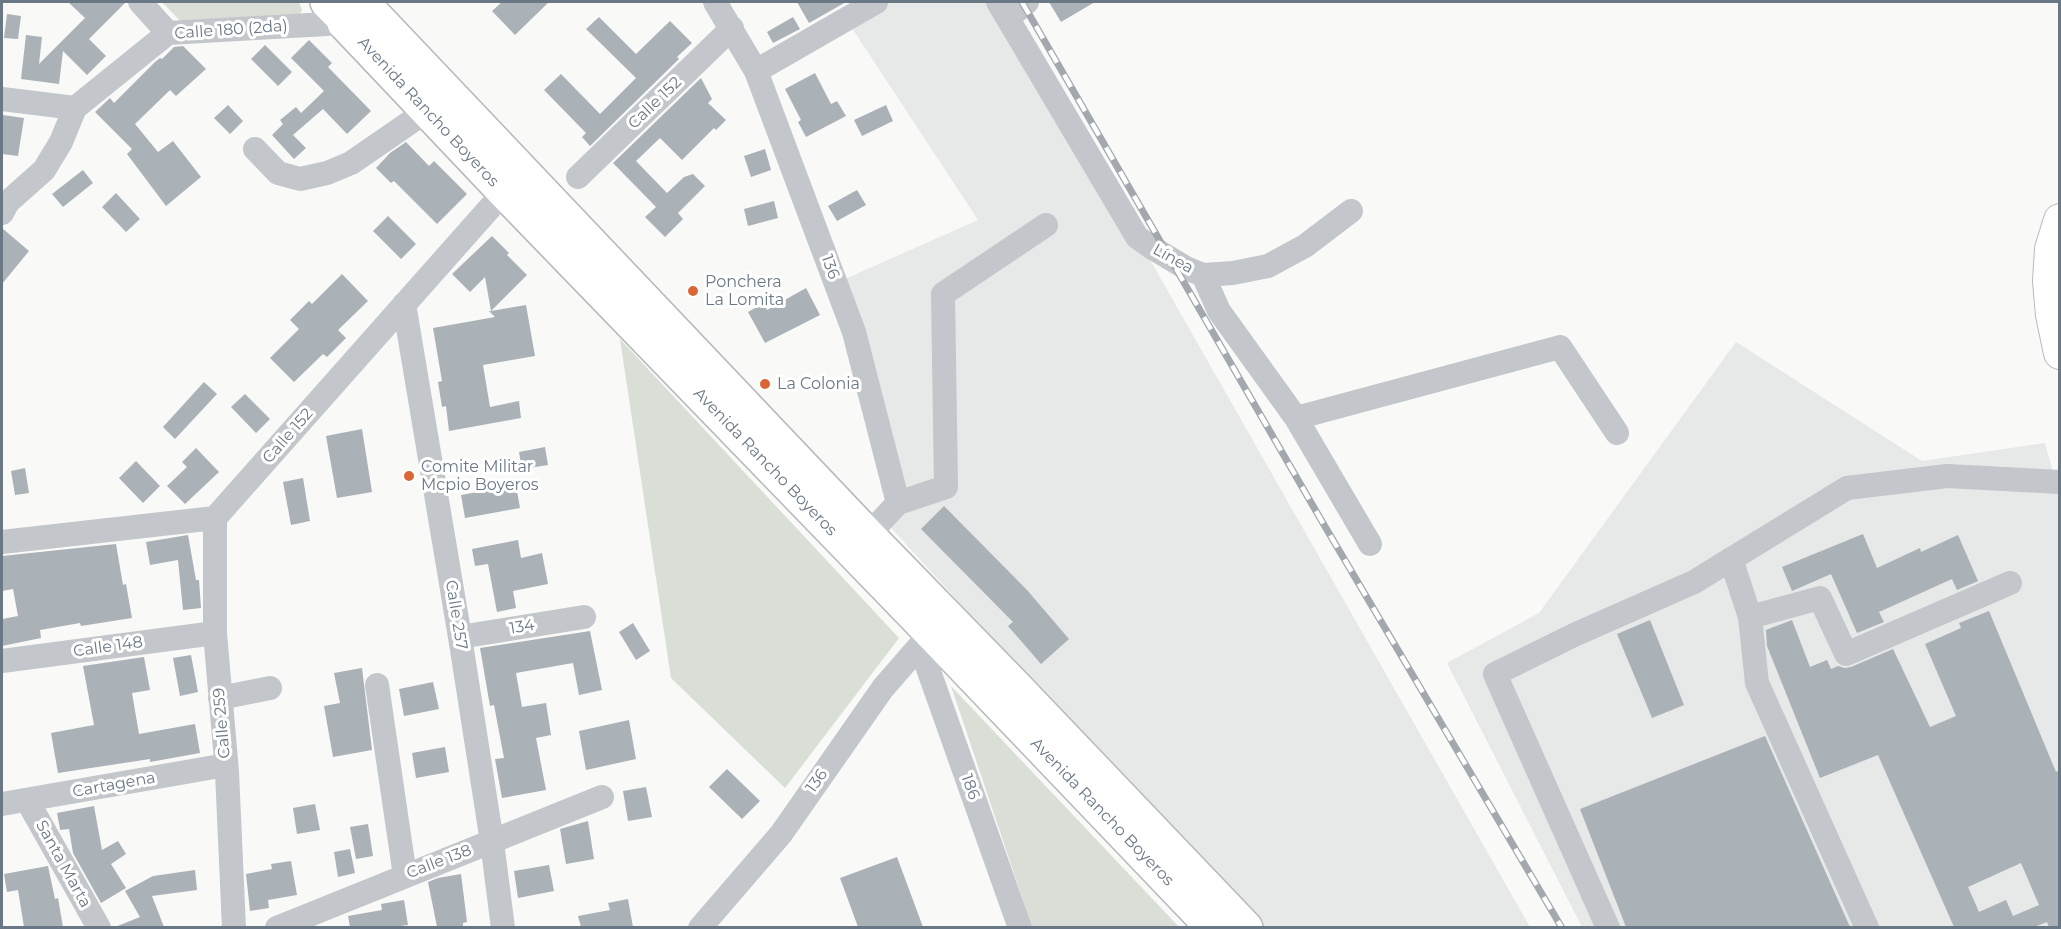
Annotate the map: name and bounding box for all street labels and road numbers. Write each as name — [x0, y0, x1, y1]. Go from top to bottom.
street label: Calle 180 (2da) — [174, 16, 288, 44]
street label: Avenida Rancho Boyeros — [353, 33, 503, 191]
street label: Calle 152 — [624, 73, 686, 133]
street label: Línea — [1149, 240, 1197, 278]
street label: 136 — [817, 252, 843, 282]
street label: Avenida Rancho Boyeros — [689, 384, 841, 540]
street label: Calle 152 — [259, 404, 317, 468]
street label: Calle 257 — [441, 579, 471, 651]
street label: 134 — [508, 616, 536, 638]
street label: Calle 148 — [72, 633, 144, 661]
street label: Calle 259 — [209, 687, 235, 759]
street label: Avenida Rancho Boyeros — [1026, 734, 1178, 890]
street label: 136 — [802, 765, 832, 797]
street label: Cartagena — [71, 768, 157, 802]
street label: 186 — [957, 772, 983, 802]
street label: Santa Marta — [31, 817, 95, 911]
street label: Calle 138 — [404, 841, 474, 883]

